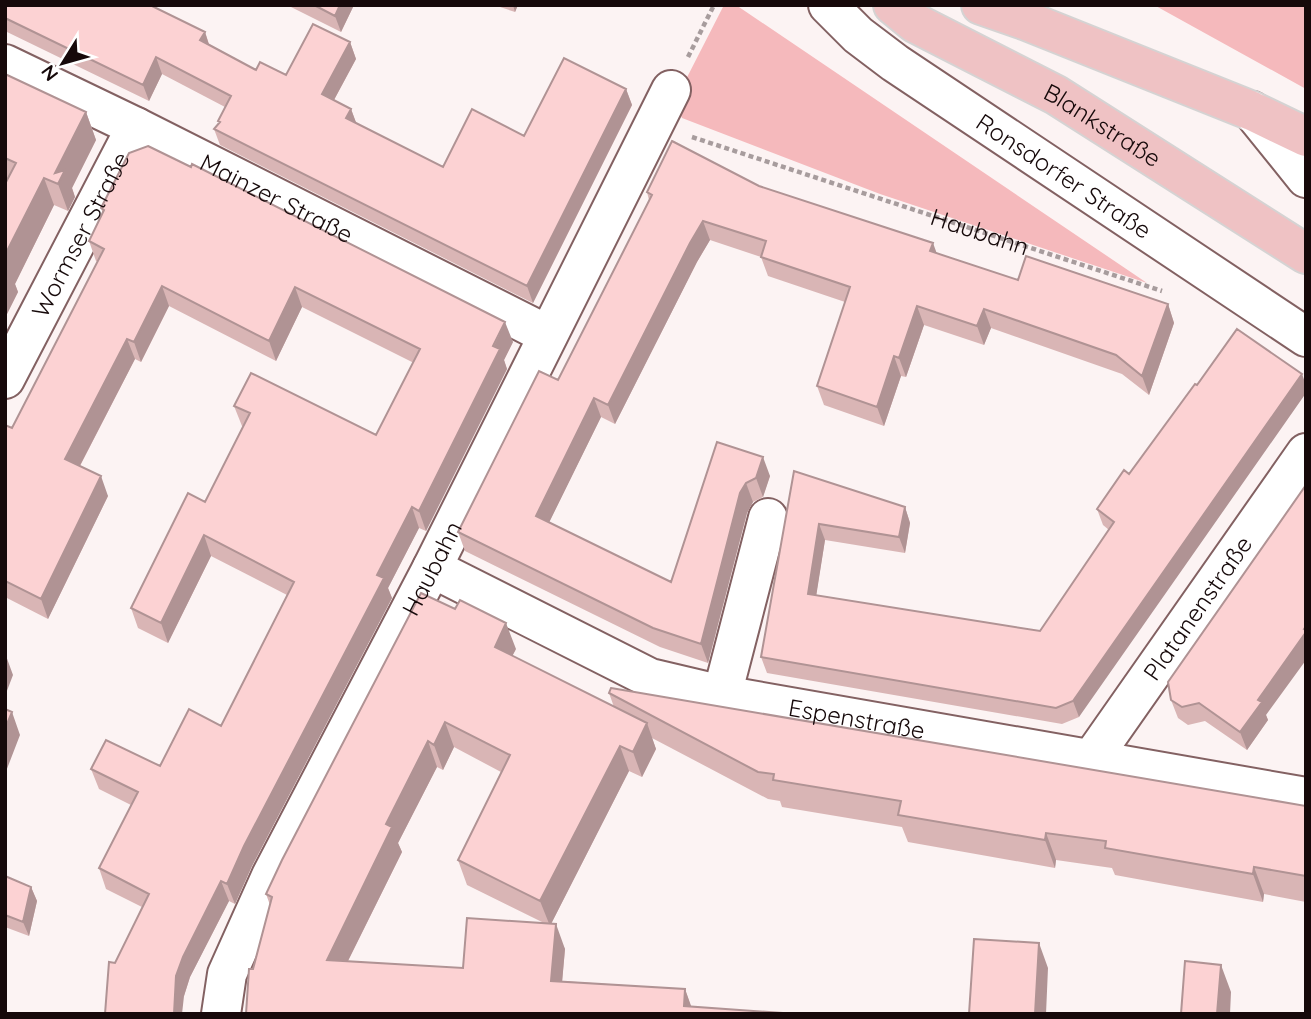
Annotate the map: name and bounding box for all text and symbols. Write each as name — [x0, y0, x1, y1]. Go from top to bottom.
north arrow — [28, 28, 98, 98]
text: N — [36, 60, 63, 86]
street label: Blankstraße — [1039, 76, 1167, 173]
street label: Ronsdorfer Straße — [971, 107, 1157, 245]
street label: Wormser Straße — [25, 147, 136, 322]
street label: Mainzer Straße — [195, 147, 358, 249]
street label: Haubahn — [927, 201, 1033, 261]
street label: Haubahn — [395, 516, 468, 620]
street label: Platanenstraße — [1136, 530, 1258, 686]
street label: Espenstraße — [786, 692, 927, 745]

